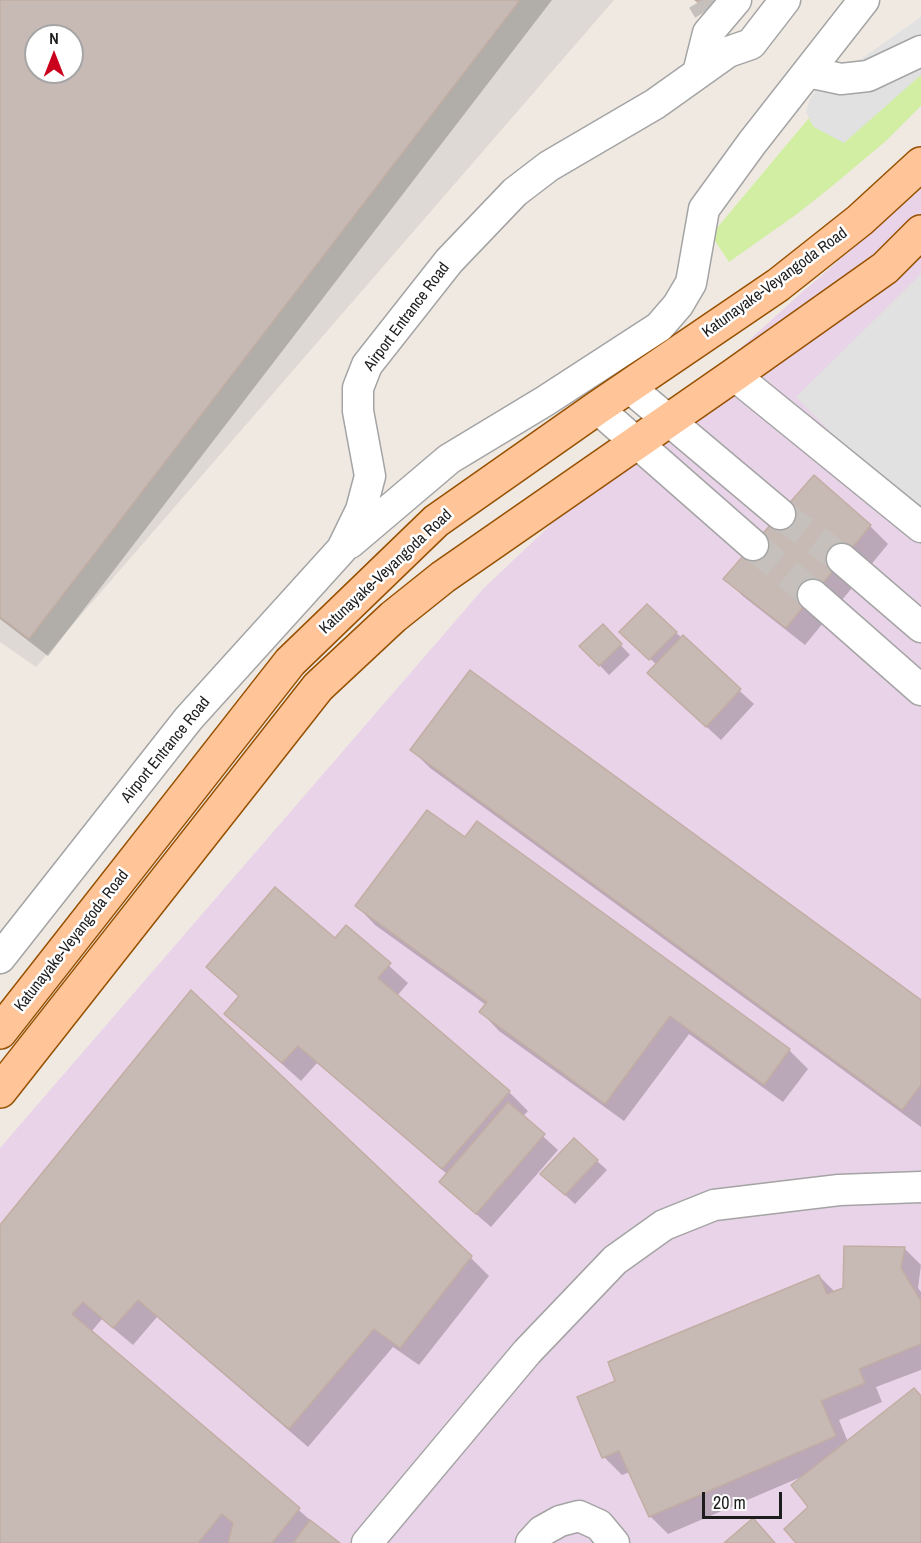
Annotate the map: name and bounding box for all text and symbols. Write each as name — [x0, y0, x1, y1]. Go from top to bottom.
north arrow — [24, 24, 84, 84]
text: N — [49, 27, 59, 49]
street label: Katunayake-Veyangoda Road — [699, 224, 851, 342]
street label: Airport Entrance Road — [360, 259, 454, 375]
street label: Katunayake-Veyangoda Road — [316, 506, 456, 638]
street label: Airport Entrance Road — [117, 693, 215, 807]
street label: Katunayake-Veyangoda Road — [11, 866, 133, 1016]
scale bar — [705, 1480, 784, 1518]
text: 20 m — [713, 1490, 746, 1515]

